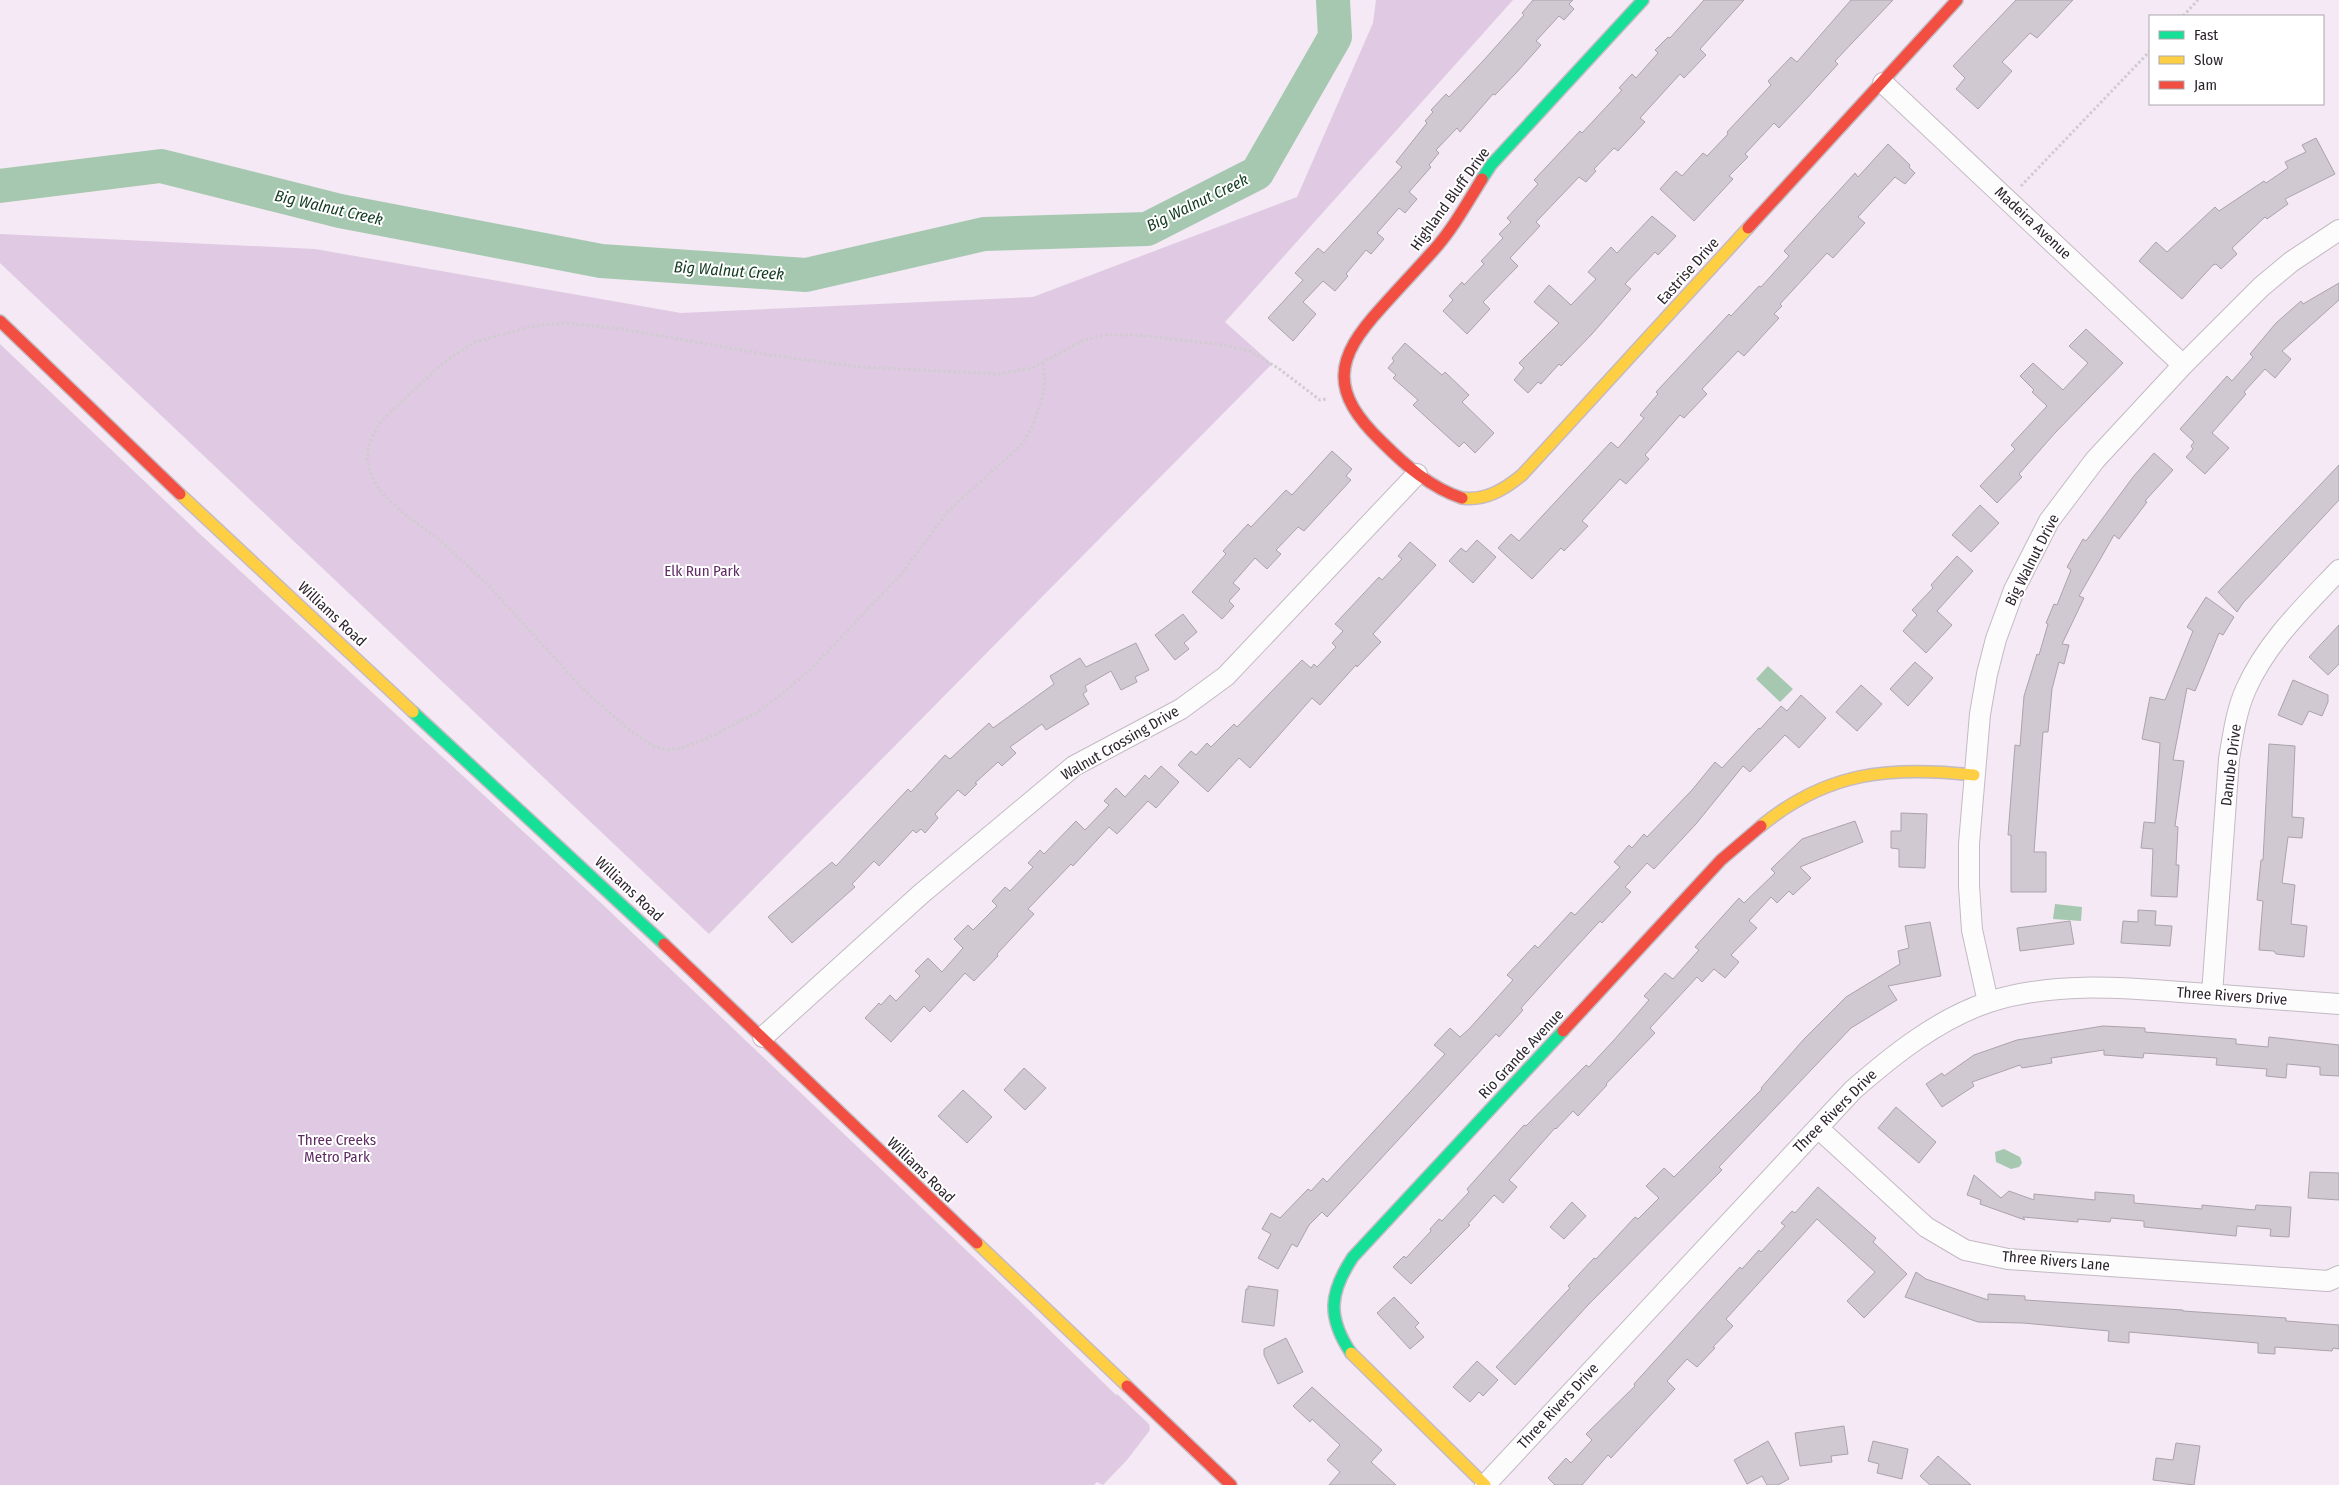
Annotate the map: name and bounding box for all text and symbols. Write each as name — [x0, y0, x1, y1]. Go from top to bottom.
legend — [2149, 15, 2324, 105]
text: Fast — [2194, 26, 2218, 44]
text: Slow — [2194, 51, 2223, 69]
text: Jam — [2194, 76, 2217, 94]
street label: Highland Bluff Drive — [1407, 144, 1493, 254]
water label: Big Walnut Creek — [1143, 170, 1251, 235]
street label: Madeira Avenue — [1991, 183, 2075, 263]
water label: Big Walnut Creek — [273, 186, 385, 229]
street label: Eastrise Drive — [1653, 234, 1723, 308]
water label: Big Walnut Creek — [673, 257, 785, 284]
street label: Big Walnut Drive — [2001, 511, 2063, 609]
park label: Elk Run Park — [664, 562, 740, 580]
street label: Williams Road — [294, 578, 370, 650]
street label: Walnut Crossing Drive — [1058, 702, 1182, 784]
street label: Danube Drive — [2217, 723, 2245, 807]
street label: Williams Road — [591, 853, 667, 925]
street label: Three Rivers Drive — [2176, 983, 2288, 1009]
street label: Rio Grande Avenue — [1475, 1005, 1567, 1103]
street label: Three Rivers Drive — [1789, 1065, 1881, 1157]
park label: Three Creeks Metro Park — [298, 1131, 376, 1166]
street label: Williams Road — [884, 1133, 958, 1207]
street label: Three Rivers Lane — [2001, 1247, 2111, 1275]
street label: Three Rivers Drive — [1514, 1359, 1602, 1453]

